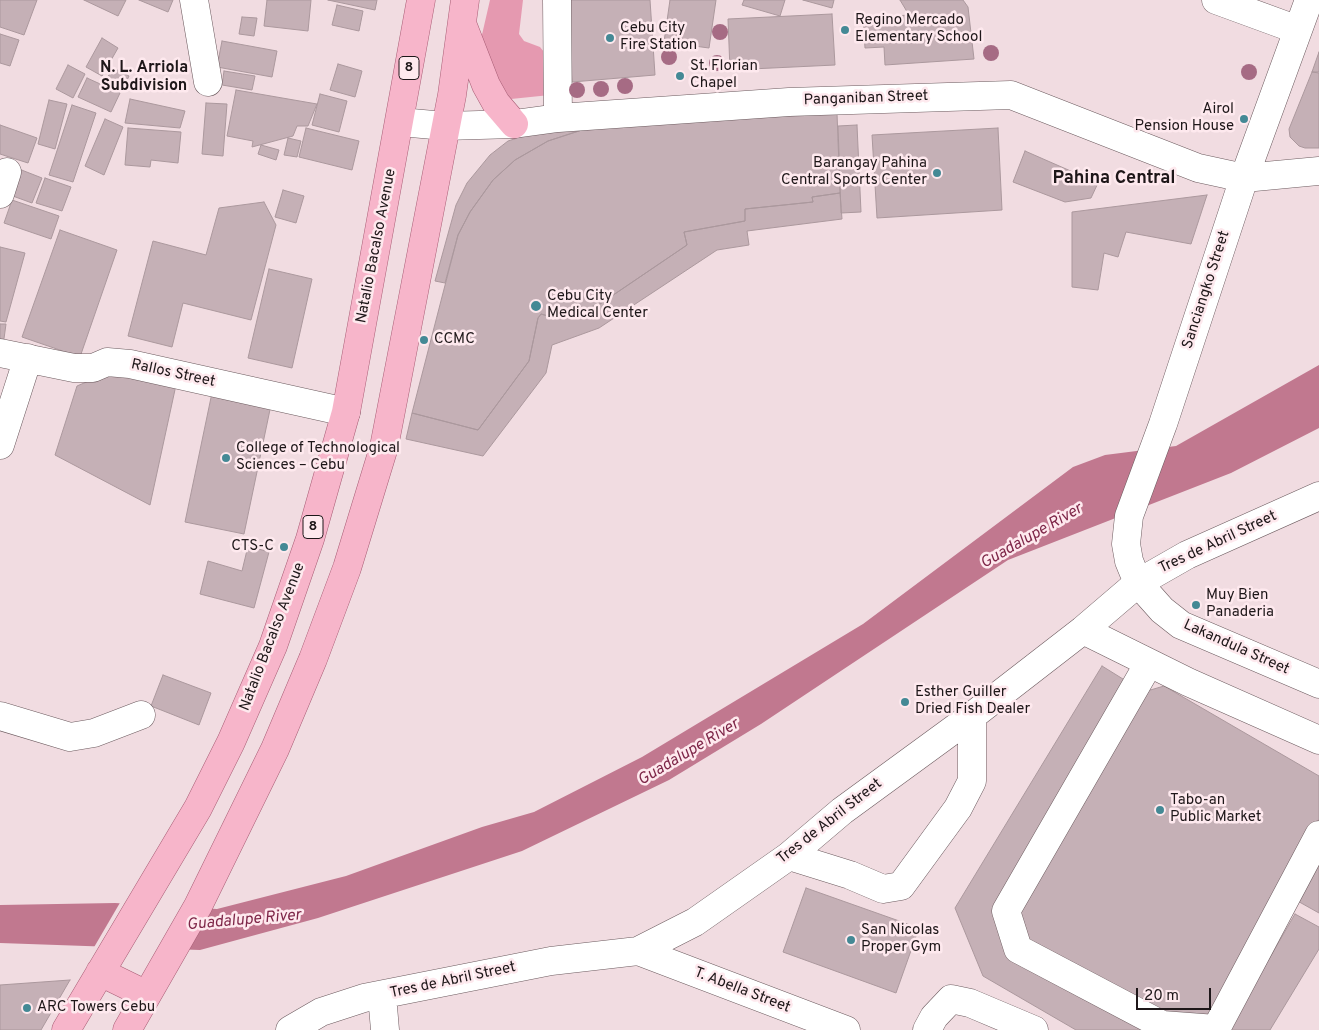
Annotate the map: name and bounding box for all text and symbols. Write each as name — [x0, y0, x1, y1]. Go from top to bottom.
place label: Regino Mercado Elementary School — [855, 12, 982, 47]
place label: Cebu City Fire Station — [620, 20, 697, 55]
marker: Regino Mercado Elementary School — [839, 24, 851, 36]
marker: Cebu City Fire Station — [604, 32, 616, 44]
road number: 8 — [399, 56, 419, 80]
place label: St. Florian Chapel — [690, 58, 758, 93]
district label: N. L. Arriola Subdivision — [100, 59, 188, 97]
marker: St. Florian Chapel — [674, 70, 686, 82]
street label: Panganiban Street — [803, 88, 929, 110]
place label: Airol Pension House — [1134, 101, 1234, 136]
marker: Airol Pension House — [1238, 113, 1250, 125]
place label: Barangay Pahina Central Sports Center — [781, 155, 927, 190]
street label: Natalio Bacalso Avenue — [353, 167, 401, 325]
marker: Barangay Pahina Central Sports Center — [931, 167, 943, 179]
district label: Pahina Central — [1053, 168, 1175, 190]
street label: Sanciangko Street — [1179, 229, 1235, 351]
place label: Cebu City Medical Center — [547, 288, 648, 323]
marker: Cebu City Medical Center — [529, 299, 543, 313]
place label: CCMC — [434, 331, 475, 349]
marker: CCMC — [418, 334, 430, 346]
street label: Rallos Street — [129, 356, 217, 392]
place label: College of Technological Sciences – Cebu — [236, 440, 400, 475]
marker: College of Technological Sciences – Cebu — [220, 452, 232, 464]
water label: Guadalupe River — [978, 500, 1086, 574]
street label: Tres de Abril Street — [1156, 508, 1280, 578]
road number: 8 — [303, 516, 323, 538]
place label: CTS-C — [231, 538, 274, 556]
marker: CTS-C — [278, 541, 290, 553]
street label: Natalio Bacalso Avenue — [236, 560, 310, 714]
place label: Muy Bien Panaderia — [1206, 587, 1274, 622]
marker: Muy Bien Panaderia — [1190, 599, 1202, 611]
street label: Lakandula Street — [1180, 617, 1292, 679]
place label: Esther Guiller Dried Fish Dealer — [915, 684, 1030, 719]
marker: Esther Guiller Dried Fish Dealer — [899, 696, 911, 708]
water label: Guadalupe River — [635, 715, 743, 791]
street label: Tres de Abril Street — [774, 775, 886, 869]
place label: Tabo-an Public Market — [1170, 792, 1261, 827]
marker: Tabo-an Public Market — [1154, 804, 1166, 816]
water label: Guadalupe River — [186, 906, 302, 936]
place label: San Nicolas Proper Gym — [861, 922, 941, 957]
marker: San Nicolas Proper Gym — [845, 934, 857, 946]
street label: Tres de Abril Street — [388, 959, 518, 1003]
street label: T. Abella Street — [691, 964, 793, 1018]
scale bar — [1139, 978, 1214, 1010]
text: 20 m — [1144, 987, 1179, 1006]
place label: ARC Towers Cebu — [37, 999, 155, 1017]
marker: ARC Towers Cebu — [21, 1002, 33, 1014]

